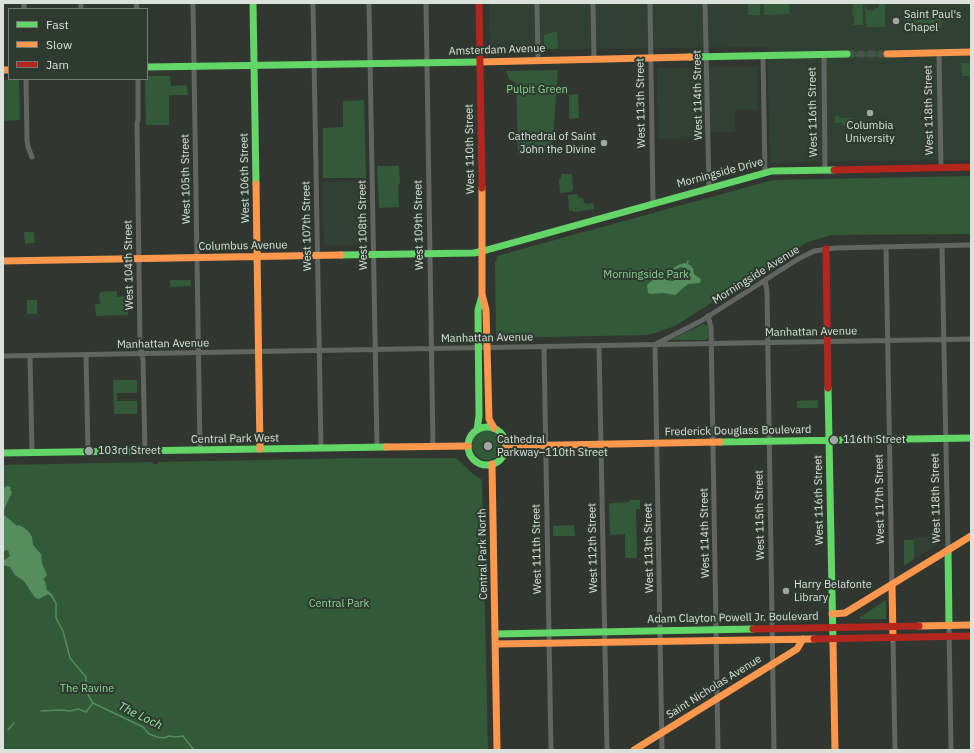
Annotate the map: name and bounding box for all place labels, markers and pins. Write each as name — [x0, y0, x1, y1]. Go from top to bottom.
place label: Saint Paul's Chapel — [904, 8, 961, 34]
marker: Saint Paul's Chapel — [891, 16, 901, 26]
marker: Columbia University — [865, 108, 875, 118]
place label: Columbia University — [845, 119, 895, 145]
place label: Cathedral of Saint John the Divine — [508, 130, 596, 156]
marker: Cathedral of Saint John the Divine — [599, 138, 609, 148]
place label: Cathedral Parkway–110th Street — [497, 433, 608, 459]
place label: 116th Street — [843, 433, 906, 447]
marker: 116th Street — [828, 434, 840, 446]
marker: Cathedral Parkway–110th Street — [482, 440, 494, 452]
place label: 103rd Street — [98, 444, 161, 458]
marker: 103rd Street — [83, 445, 95, 457]
place label: Harry Belafonte Library — [794, 578, 872, 604]
marker: Harry Belafonte Library — [781, 586, 791, 596]

